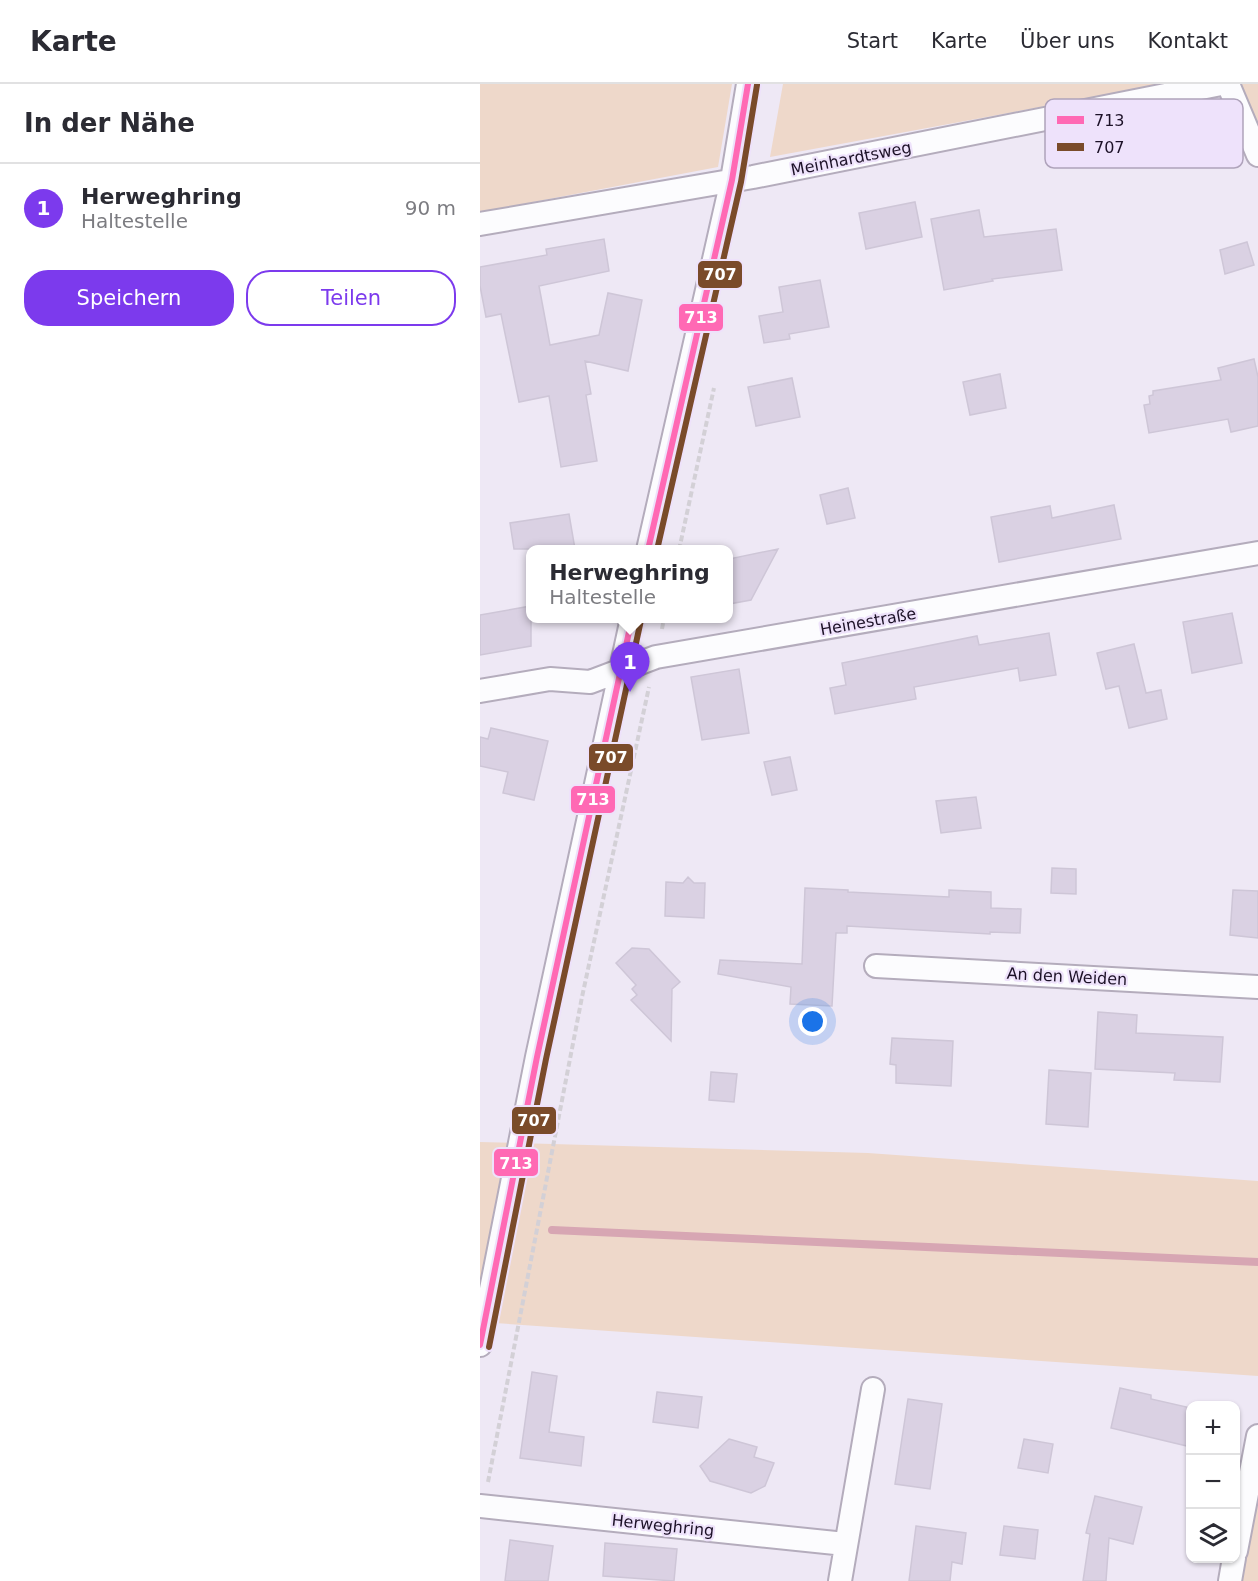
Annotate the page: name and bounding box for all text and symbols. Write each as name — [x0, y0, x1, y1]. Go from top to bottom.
text: Karte — [30, 25, 117, 58]
text: Start — [847, 29, 898, 53]
text: Karte — [931, 29, 987, 53]
text: Über uns — [1020, 29, 1115, 53]
text: Kontakt — [1148, 29, 1228, 53]
legend — [1045, 99, 1243, 168]
text: In der Nähe — [24, 108, 195, 138]
text: 713 — [1094, 111, 1125, 130]
street label: Meinhardtsweg — [789, 137, 913, 179]
text: 707 — [1094, 138, 1125, 157]
text: Herweghring — [81, 184, 242, 209]
text: 1 — [37, 196, 50, 220]
text: 90 m — [405, 196, 456, 220]
text: Haltestelle — [81, 209, 188, 233]
line badge: 707 — [697, 260, 743, 289]
text: 707 — [703, 265, 737, 284]
button: Speichern — [24, 270, 234, 326]
button: Teilen — [246, 270, 456, 326]
line badge: 713 — [678, 303, 724, 332]
text: 713 — [684, 308, 718, 327]
popup — [526, 545, 733, 623]
text: Herweghring — [549, 560, 710, 585]
text: Haltestelle — [549, 585, 656, 609]
street label: Heinestraße — [819, 604, 918, 639]
pin: 1 — [610, 642, 650, 692]
line badge: 707 — [588, 743, 634, 772]
text: 707 — [594, 748, 628, 767]
line badge: 713 — [570, 785, 616, 814]
text: 713 — [576, 790, 610, 809]
street label: An den Weiden — [1006, 964, 1128, 989]
your location — [798, 1007, 827, 1036]
line badge: 707 — [511, 1106, 557, 1135]
text: 707 — [517, 1111, 551, 1130]
line badge: 713 — [493, 1148, 539, 1177]
text: 713 — [499, 1154, 533, 1173]
map controls — [1186, 1401, 1240, 1563]
button: + — [1186, 1401, 1240, 1455]
button: − — [1186, 1455, 1240, 1509]
button: layers — [1186, 1509, 1240, 1563]
street label: Herweghring — [611, 1511, 715, 1540]

